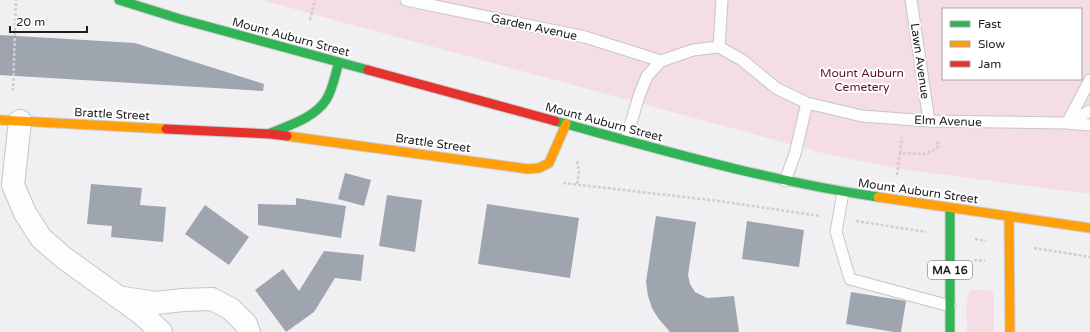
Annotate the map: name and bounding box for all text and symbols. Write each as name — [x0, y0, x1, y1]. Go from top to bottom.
scale bar — [10, 8, 87, 34]
legend — [942, 8, 1082, 80]
street label: Garden Avenue — [490, 11, 579, 43]
text: 20 m — [16, 15, 45, 29]
street label: Mount Auburn Street — [231, 15, 352, 60]
text: Fast — [978, 17, 1002, 31]
street label: Lawn Avenue — [908, 22, 932, 100]
text: Slow — [978, 37, 1005, 51]
text: Jam — [978, 57, 1001, 71]
park label: Mount Auburn Cemetery — [820, 66, 904, 94]
street label: Mount Auburn Street — [544, 100, 665, 145]
street label: Brattle Street — [74, 105, 151, 123]
street label: Elm Avenue — [914, 113, 982, 129]
street label: Brattle Street — [394, 131, 472, 155]
street label: Mount Auburn Street — [857, 176, 979, 206]
road number: MA 16 — [928, 261, 972, 279]

